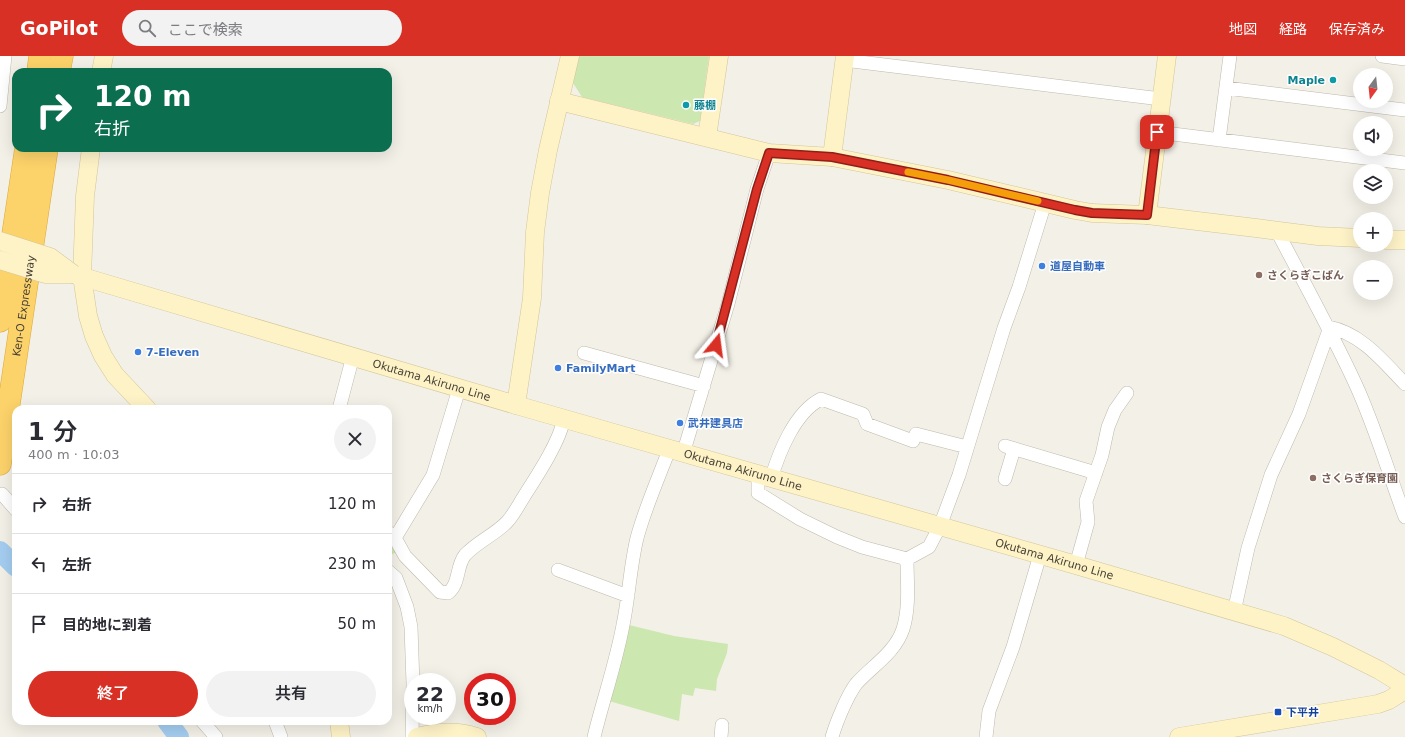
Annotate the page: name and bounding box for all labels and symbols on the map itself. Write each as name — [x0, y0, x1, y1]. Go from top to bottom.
north arrow — [1353, 68, 1393, 108]
place label: Maple — [1288, 74, 1325, 87]
marker: Maple — [1328, 75, 1338, 85]
place label: 藤棚 — [694, 99, 716, 112]
marker: 藤棚 — [681, 100, 691, 110]
pin — [1140, 115, 1174, 149]
street label: Ken-O Expressway — [10, 254, 38, 357]
place label: 道屋自動車 — [1050, 260, 1105, 273]
marker: 道屋自動車 — [1037, 261, 1047, 271]
place label: さくらぎこぱん — [1267, 269, 1344, 282]
marker: さくらぎこぱん — [1254, 270, 1264, 280]
position arrow — [695, 324, 737, 366]
place label: 7-Eleven — [146, 346, 199, 359]
marker: 7-Eleven — [133, 347, 143, 357]
street label: Okutama Akiruno Line — [371, 357, 492, 404]
place label: FamilyMart — [566, 362, 636, 375]
marker: FamilyMart — [553, 363, 563, 373]
place label: 武井建具店 — [688, 417, 743, 430]
marker: 武井建具店 — [675, 418, 685, 428]
street label: Okutama Akiruno Line — [682, 447, 804, 493]
place label: さくらぎ保育園 — [1321, 472, 1398, 485]
marker: さくらぎ保育園 — [1308, 473, 1318, 483]
street label: Okutama Akiruno Line — [994, 536, 1115, 583]
speed limit sign: 30 — [464, 673, 516, 725]
place label: 下平井 — [1286, 706, 1319, 719]
marker: 下平井 — [1273, 707, 1283, 717]

